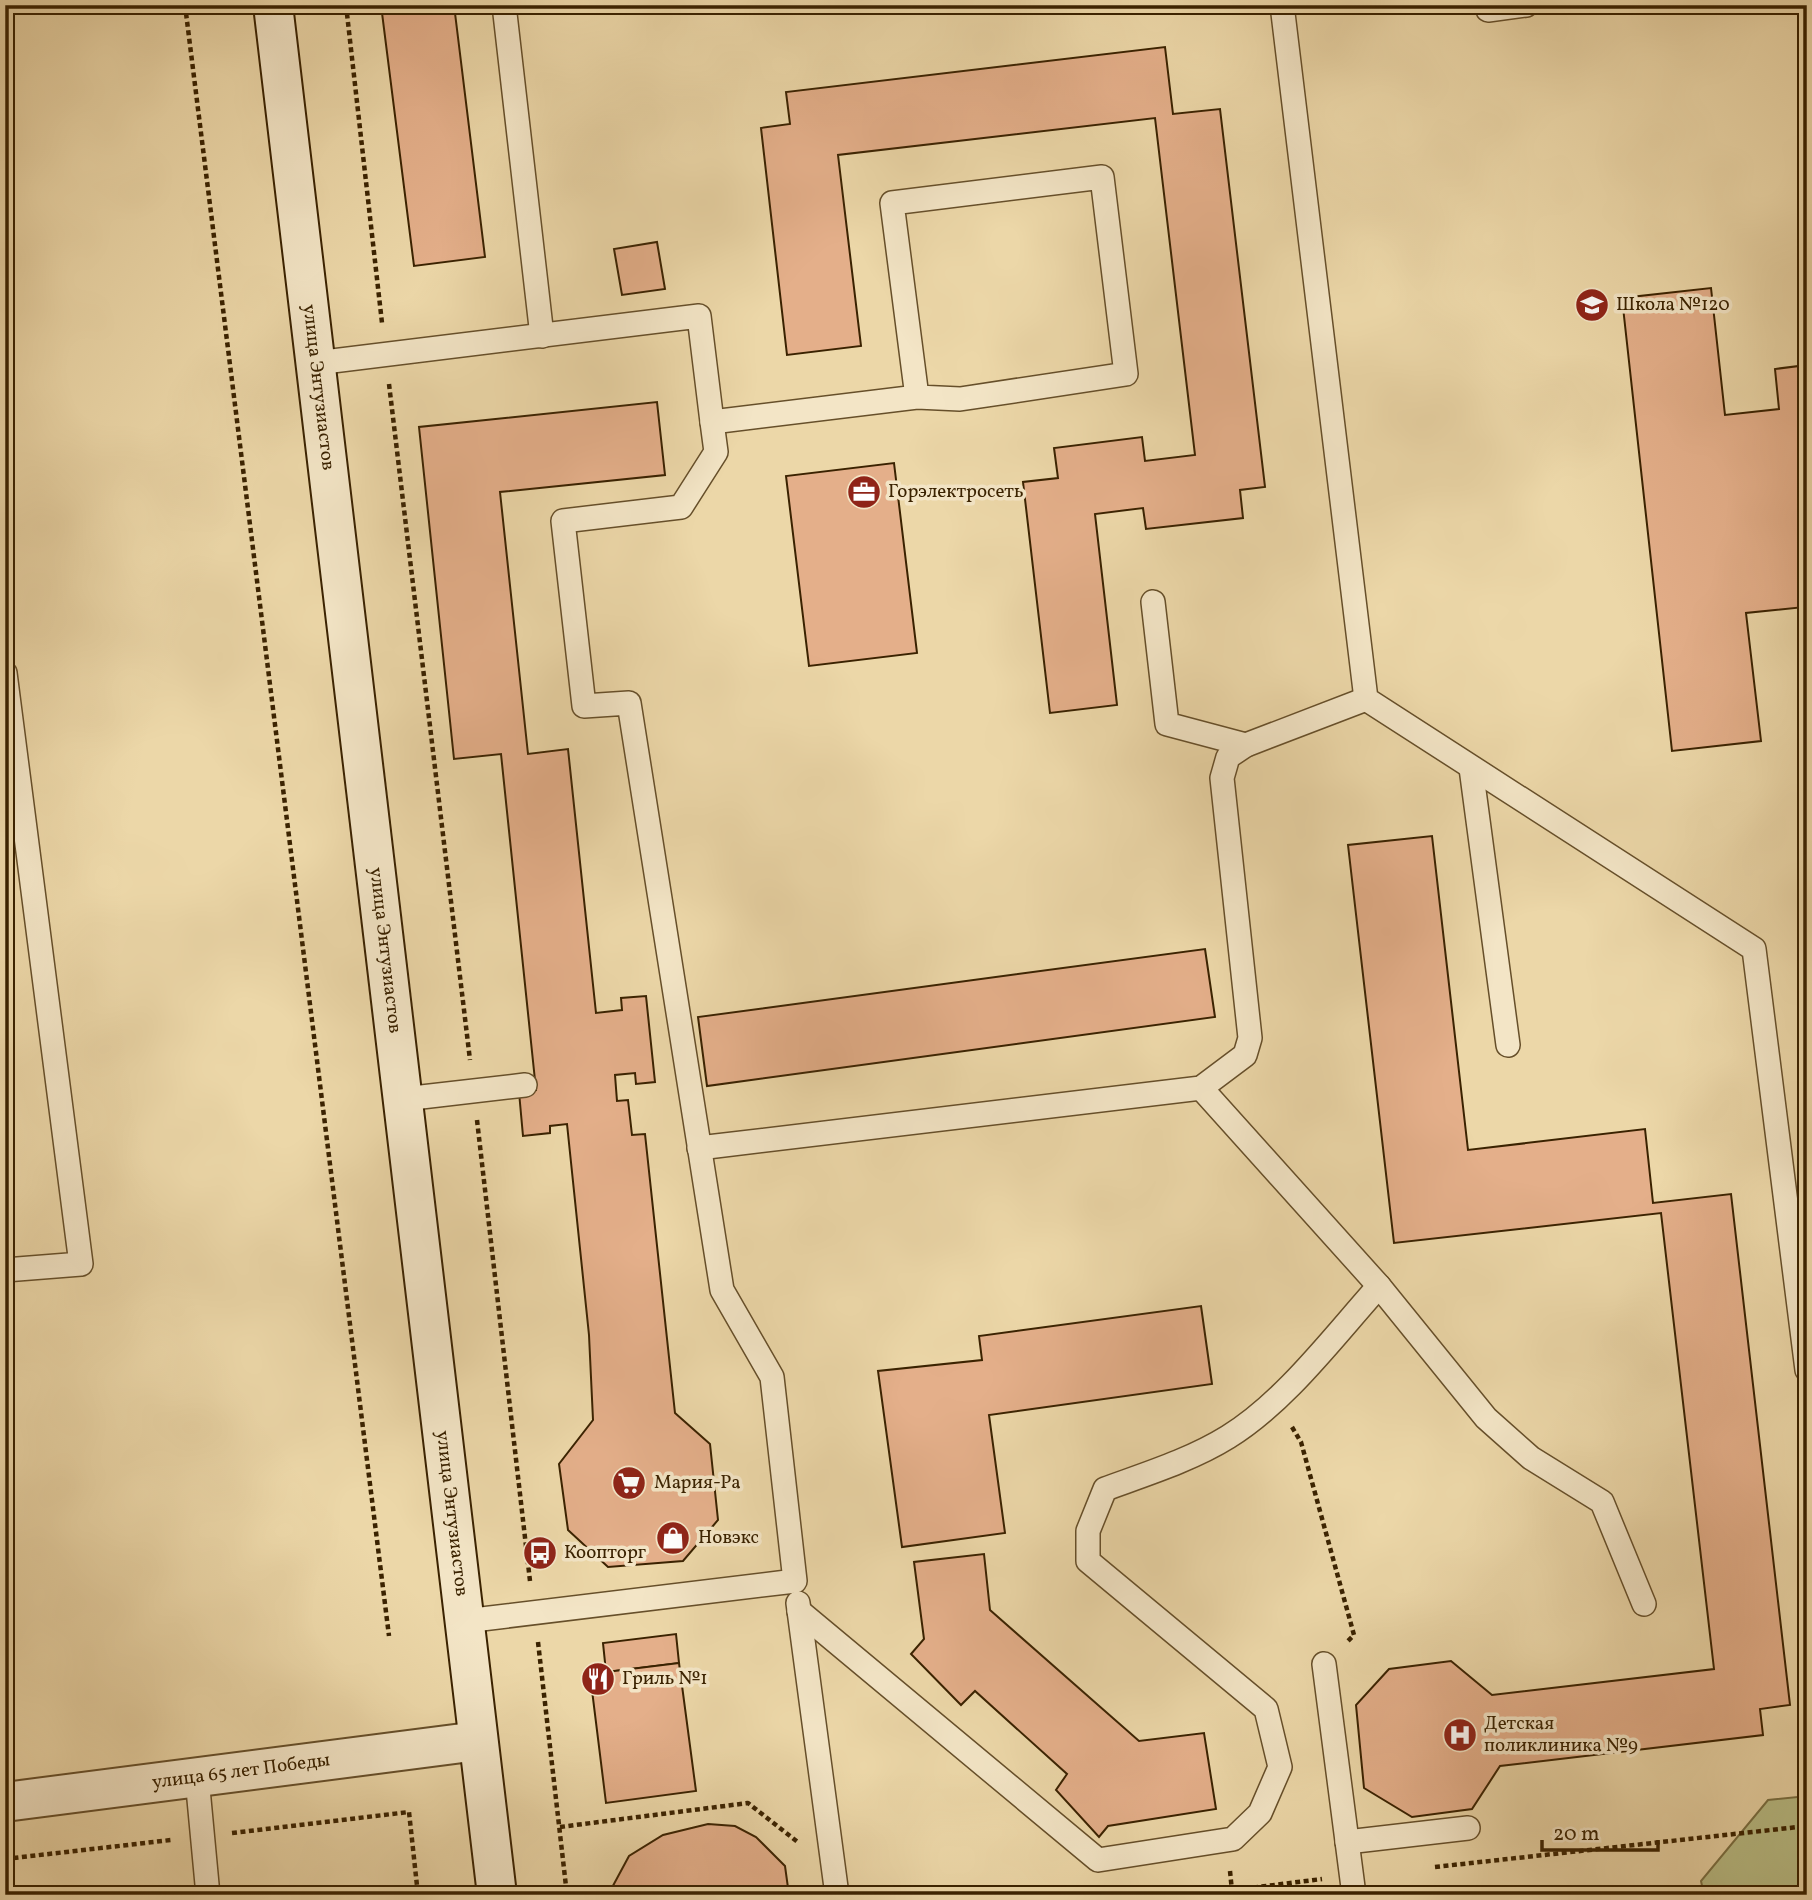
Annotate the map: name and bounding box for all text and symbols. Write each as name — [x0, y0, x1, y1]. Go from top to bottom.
school or university icon: Школа №120 — [1573, 286, 1611, 324]
place label: Школа №120 — [1616, 292, 1730, 318]
street label: улица Энтузиастов — [296, 303, 341, 472]
office icon: Горэлектросеть — [845, 473, 883, 511]
place label: Горэлектросеть — [888, 479, 1024, 505]
street label: улица Энтузиастов — [362, 866, 408, 1035]
street label: улица Энтузиастов — [429, 1429, 475, 1598]
supermarket icon: Мария-Ра — [610, 1464, 648, 1502]
place label: Мария-Ра — [654, 1470, 741, 1496]
shop icon: Новэкс — [654, 1519, 692, 1557]
place label: Новэкс — [698, 1525, 759, 1551]
bus stop icon: Коопторг — [521, 1534, 559, 1572]
place label: Коопторг — [564, 1540, 647, 1566]
restaurant icon: Гриль №1 — [579, 1660, 617, 1698]
place label: Гриль №1 — [622, 1666, 708, 1692]
place label: Детская поликлиника №9 — [1484, 1711, 1638, 1759]
hospital icon: Детская поликлиника №9 — [1441, 1716, 1479, 1754]
street label: улица 65 лет Победы — [150, 1747, 332, 1796]
scale bar — [1542, 1809, 1658, 1853]
text: 20 m — [1553, 1820, 1599, 1849]

